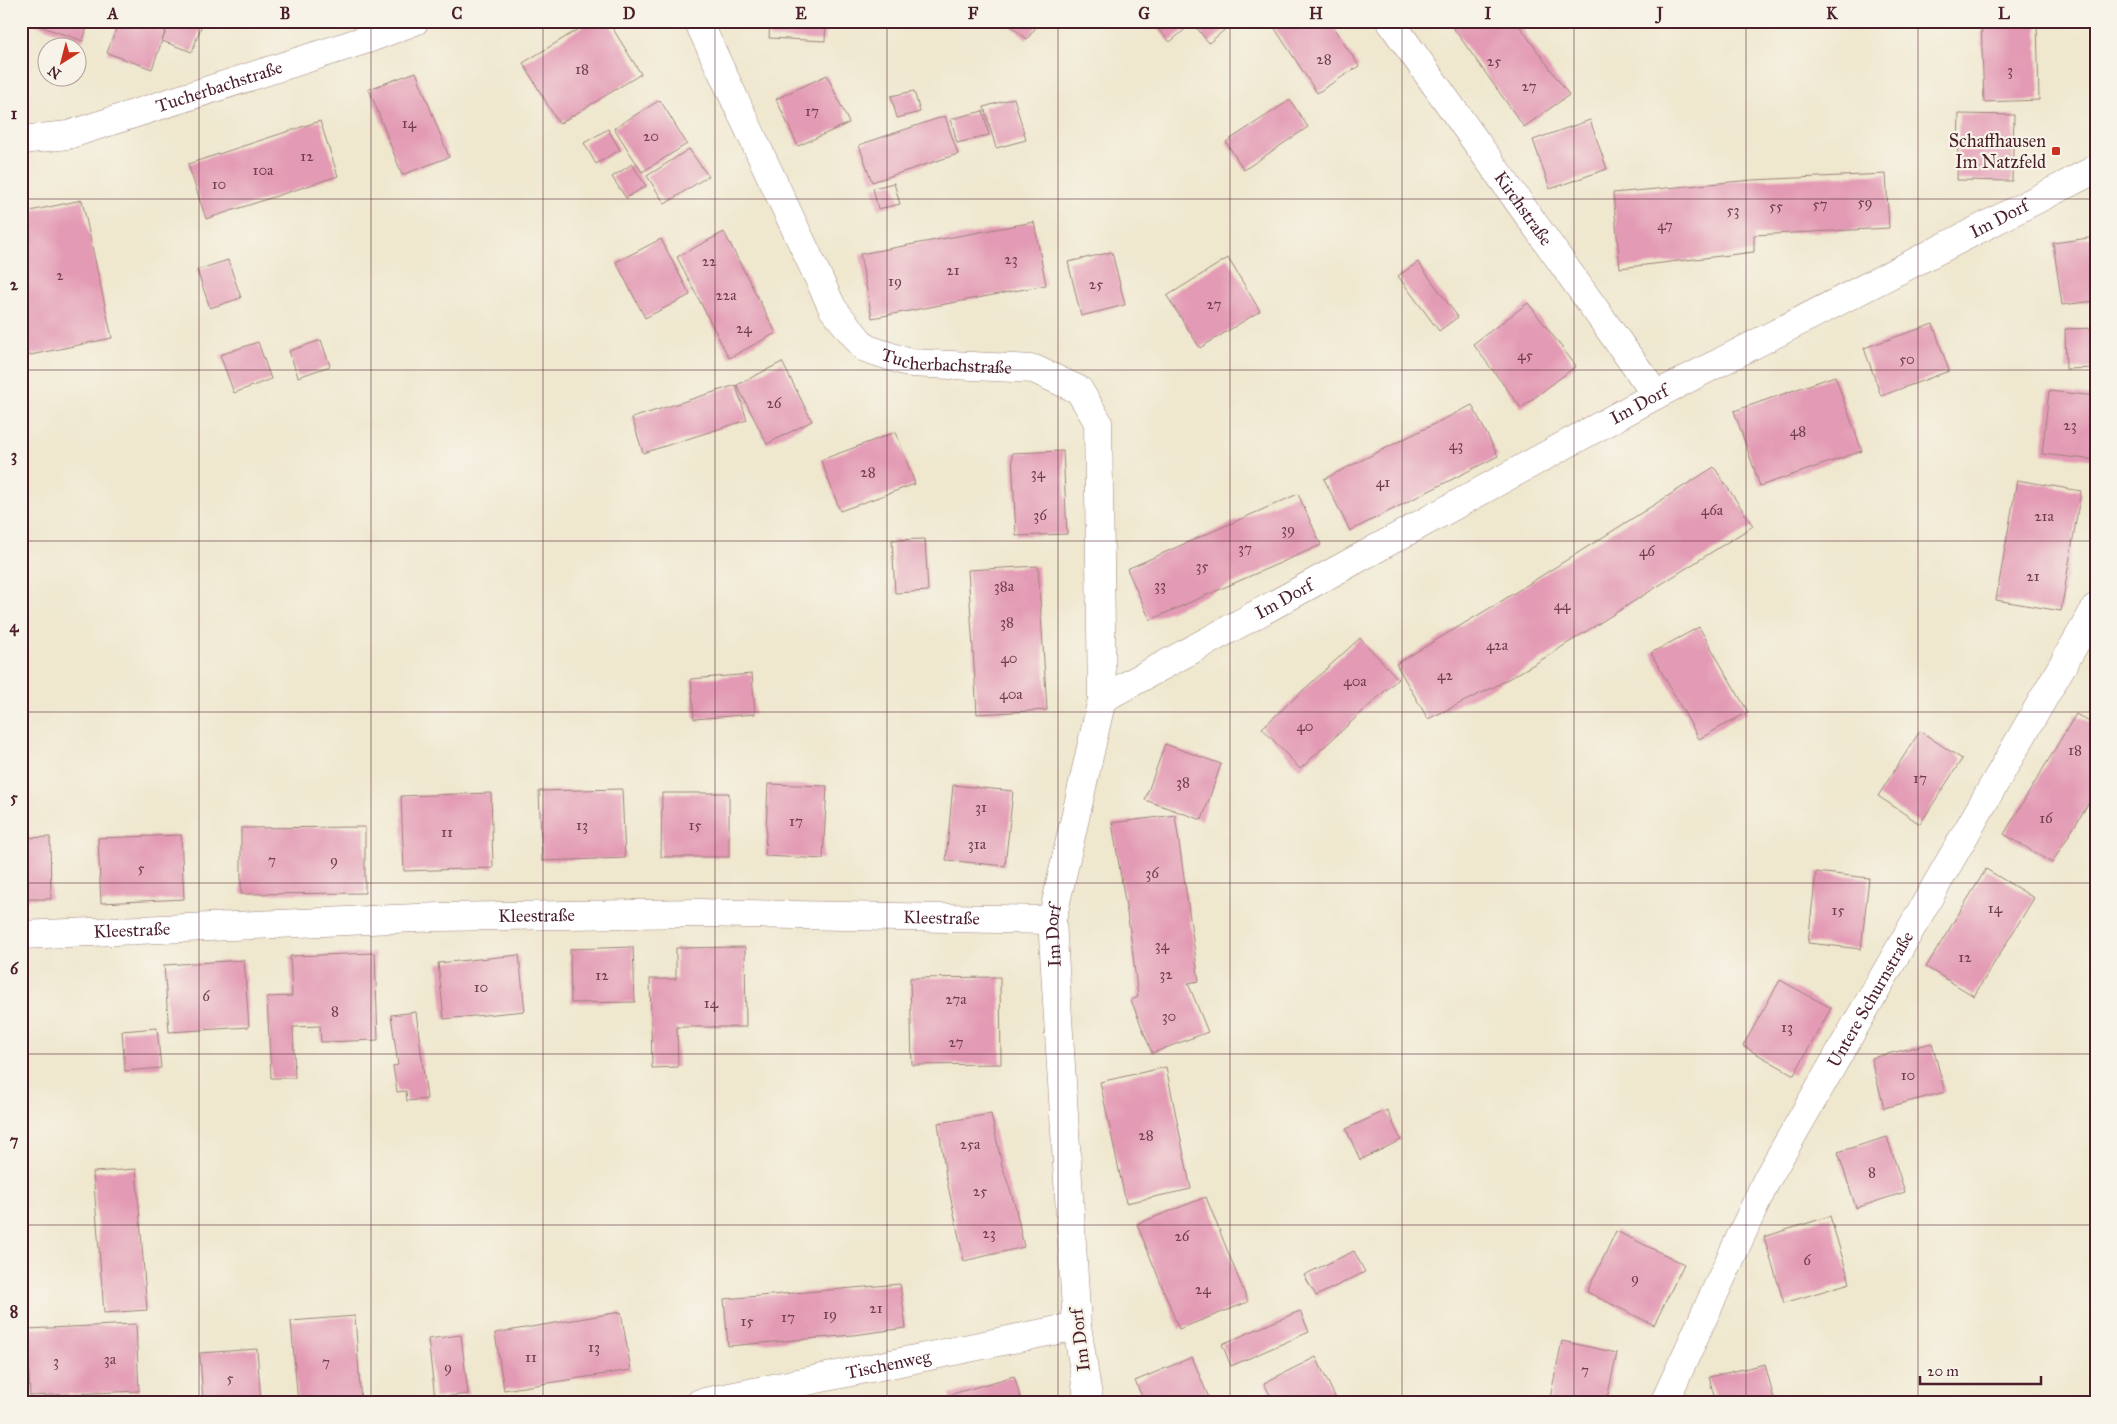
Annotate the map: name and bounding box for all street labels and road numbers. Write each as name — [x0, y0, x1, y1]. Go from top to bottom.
street label: Tucherbachstraße — [153, 56, 285, 117]
street label: Kirchstraße — [1489, 167, 1557, 250]
street label: Im Dorf — [1966, 193, 2035, 243]
street label: Tucherbachstraße — [878, 343, 1012, 379]
street label: Im Dorf — [1606, 378, 1675, 429]
street label: Im Dorf — [1251, 573, 1320, 624]
street label: Im Dorf — [1041, 899, 1067, 968]
street label: Kleestraße — [498, 904, 575, 927]
street label: Kleestraße — [903, 906, 980, 930]
street label: Kleestraße — [93, 918, 171, 943]
street label: Untere Schurnstraße — [1823, 927, 1918, 1071]
street label: Im Dorf — [1065, 1305, 1095, 1373]
street label: Tischenweg — [844, 1345, 933, 1384]

